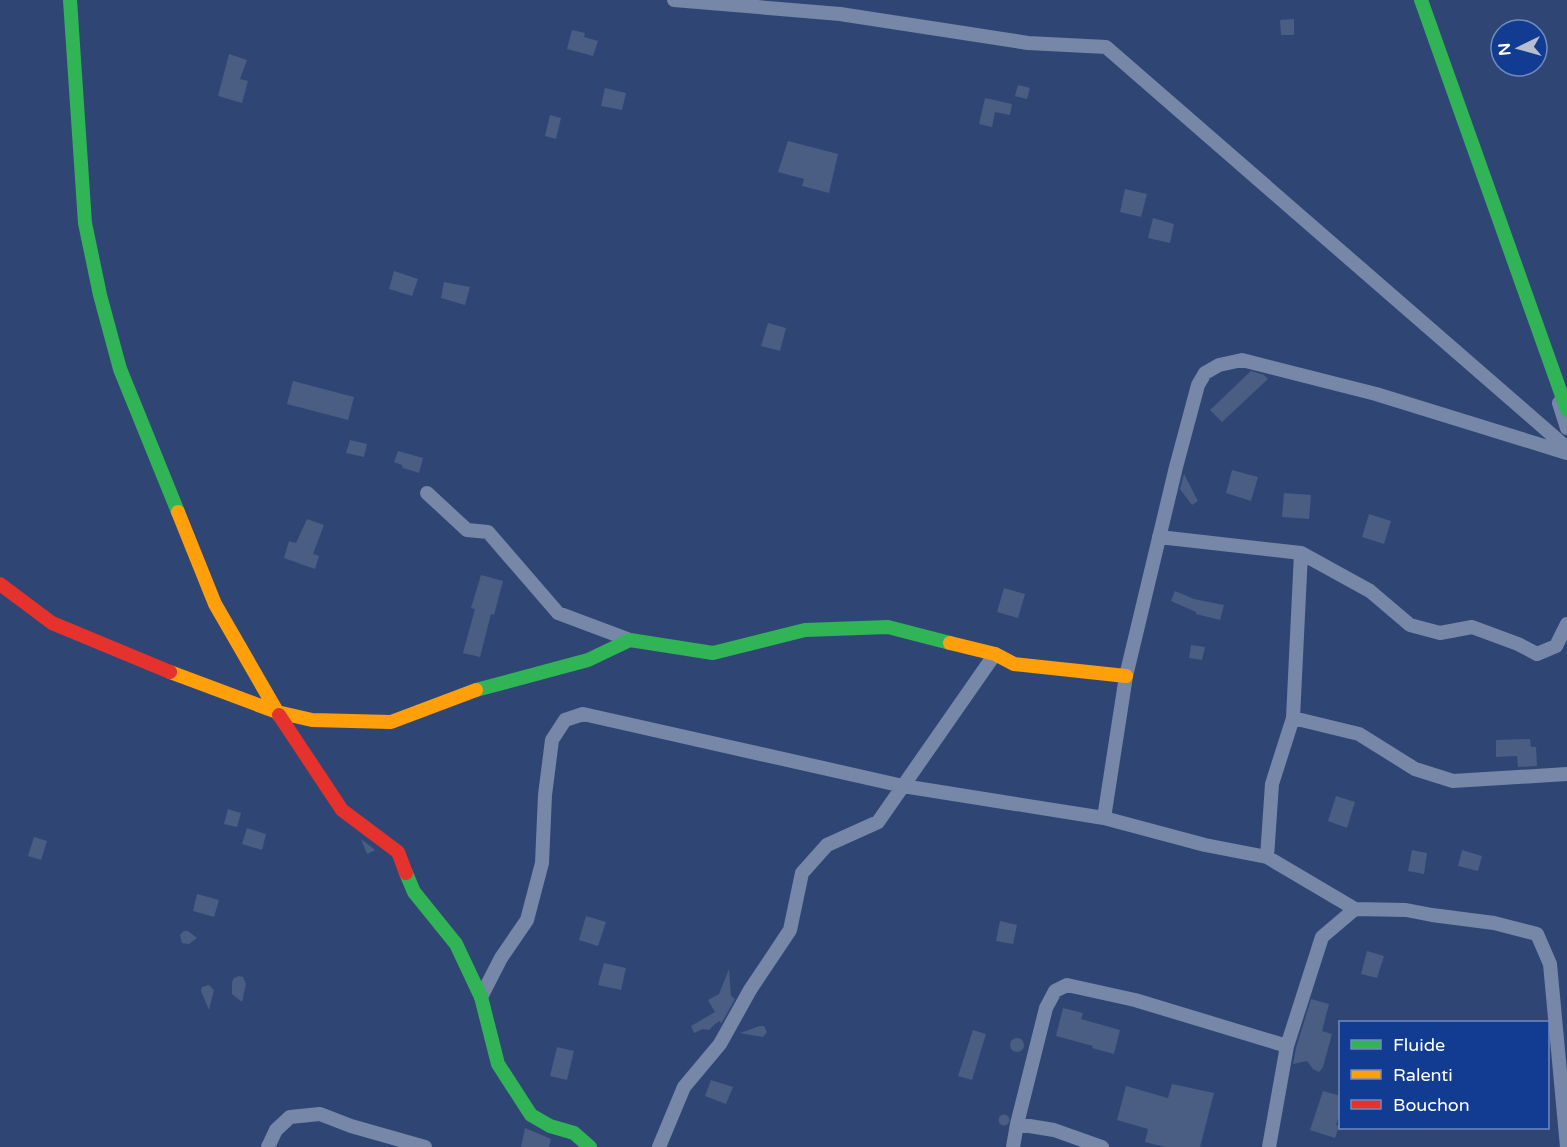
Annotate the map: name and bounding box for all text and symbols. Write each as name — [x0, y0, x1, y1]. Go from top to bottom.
north arrow — [1489, 18, 1549, 78]
text: N — [1495, 42, 1516, 56]
legend — [1339, 1021, 1549, 1129]
text: Fluide — [1393, 1034, 1445, 1056]
text: Ralenti — [1393, 1064, 1453, 1086]
text: Bouchon — [1393, 1094, 1470, 1116]

